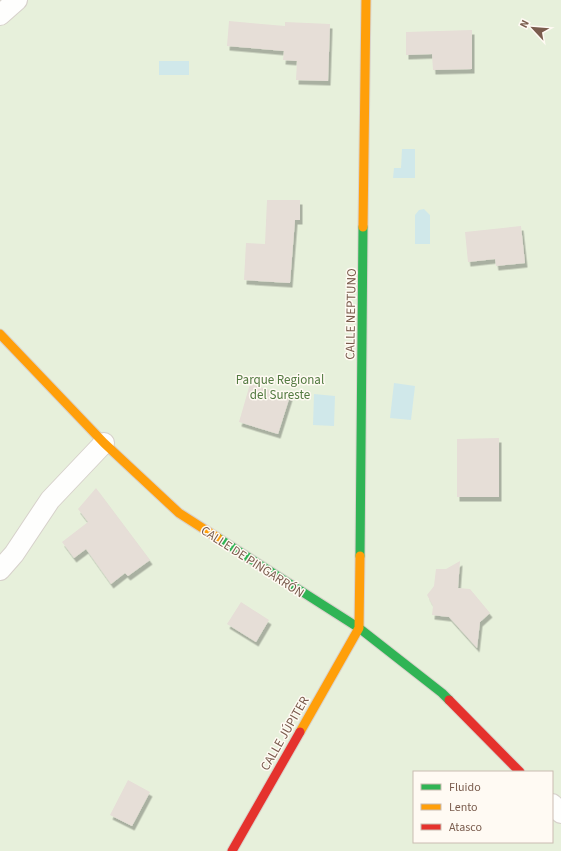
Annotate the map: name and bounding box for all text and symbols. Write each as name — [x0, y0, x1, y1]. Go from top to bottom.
north arrow — [513, 8, 553, 48]
text: N — [516, 17, 533, 30]
street label: CALLE NEPTUNO — [341, 268, 361, 360]
park label: Parque Regional del Sureste — [236, 371, 324, 404]
street label: CALLE DE PINGARRÓN — [197, 522, 308, 602]
street label: CALLE JÚPITER — [256, 692, 314, 774]
legend — [413, 771, 553, 843]
text: Fluido — [449, 779, 481, 796]
text: Lento — [449, 799, 478, 816]
text: Atasco — [449, 819, 482, 836]

